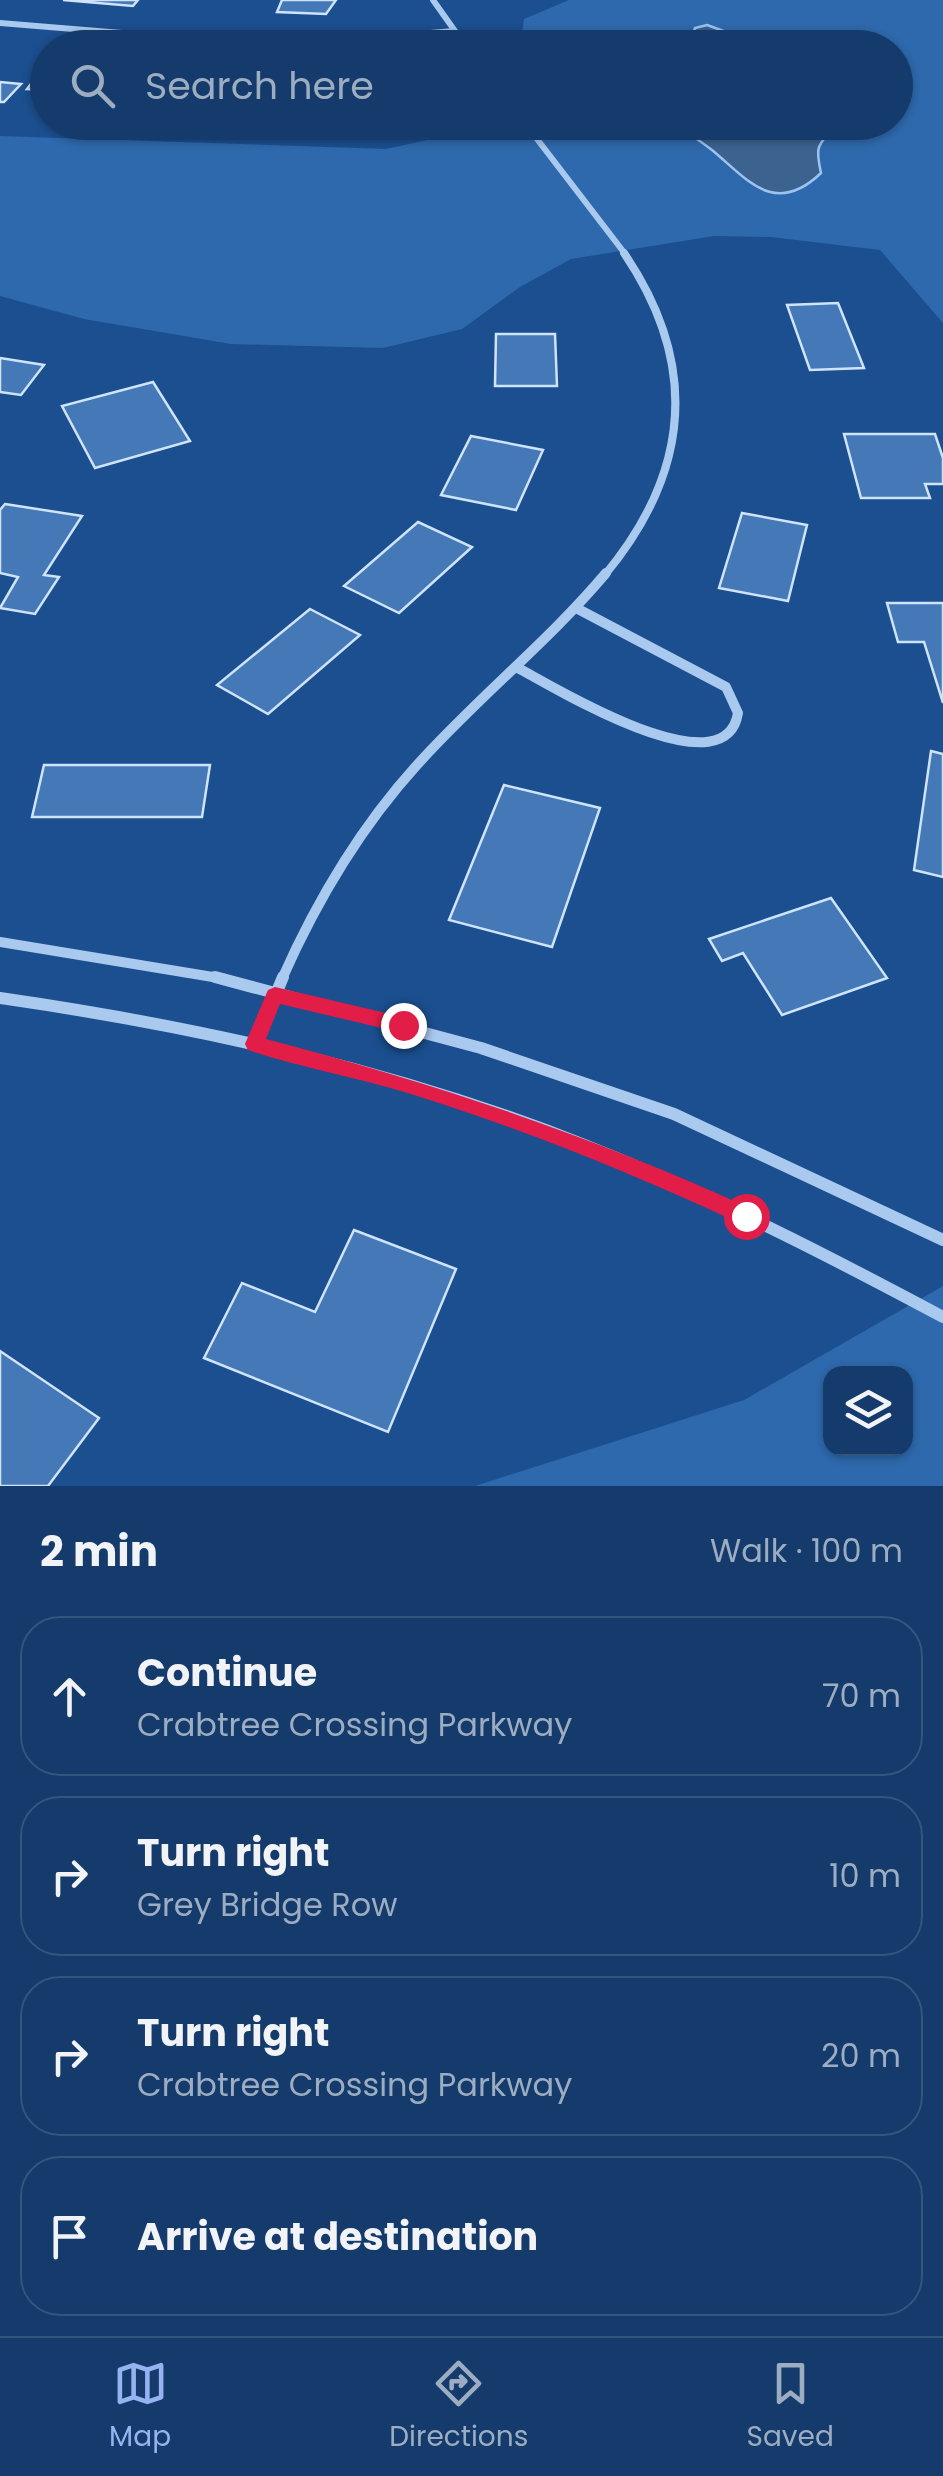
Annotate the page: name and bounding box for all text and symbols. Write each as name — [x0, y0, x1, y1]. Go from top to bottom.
search box — [30, 30, 913, 140]
icon: search — [65, 58, 120, 113]
text: Search here — [145, 59, 374, 112]
route end — [381, 1003, 427, 1049]
route start — [724, 1194, 770, 1240]
map controls — [823, 1366, 913, 1456]
button: layers — [823, 1366, 913, 1456]
text: 2 min — [40, 1522, 158, 1581]
text: Walk · 100 m — [710, 1528, 903, 1573]
text: Continue — [137, 1646, 317, 1699]
icon: ahead — [42, 1669, 97, 1724]
text: 70 m — [822, 1673, 901, 1718]
text: Crabtree Crossing Parkway — [137, 1702, 572, 1747]
text: Turn right — [137, 1826, 329, 1879]
icon: right — [42, 1849, 97, 1904]
text: 10 m — [829, 1853, 901, 1898]
text: Grey Bridge Row — [137, 1882, 397, 1927]
text: Turn right — [137, 2006, 329, 2059]
icon: right — [42, 2029, 97, 2084]
text: 20 m — [821, 2033, 901, 2078]
text: Crabtree Crossing Parkway — [137, 2062, 572, 2107]
icon: arrive — [42, 2209, 97, 2264]
text: Arrive at destination — [137, 2210, 538, 2263]
tab: Map — [109, 2356, 171, 2458]
tab: Directions — [389, 2356, 528, 2458]
tab: Saved — [747, 2356, 834, 2458]

